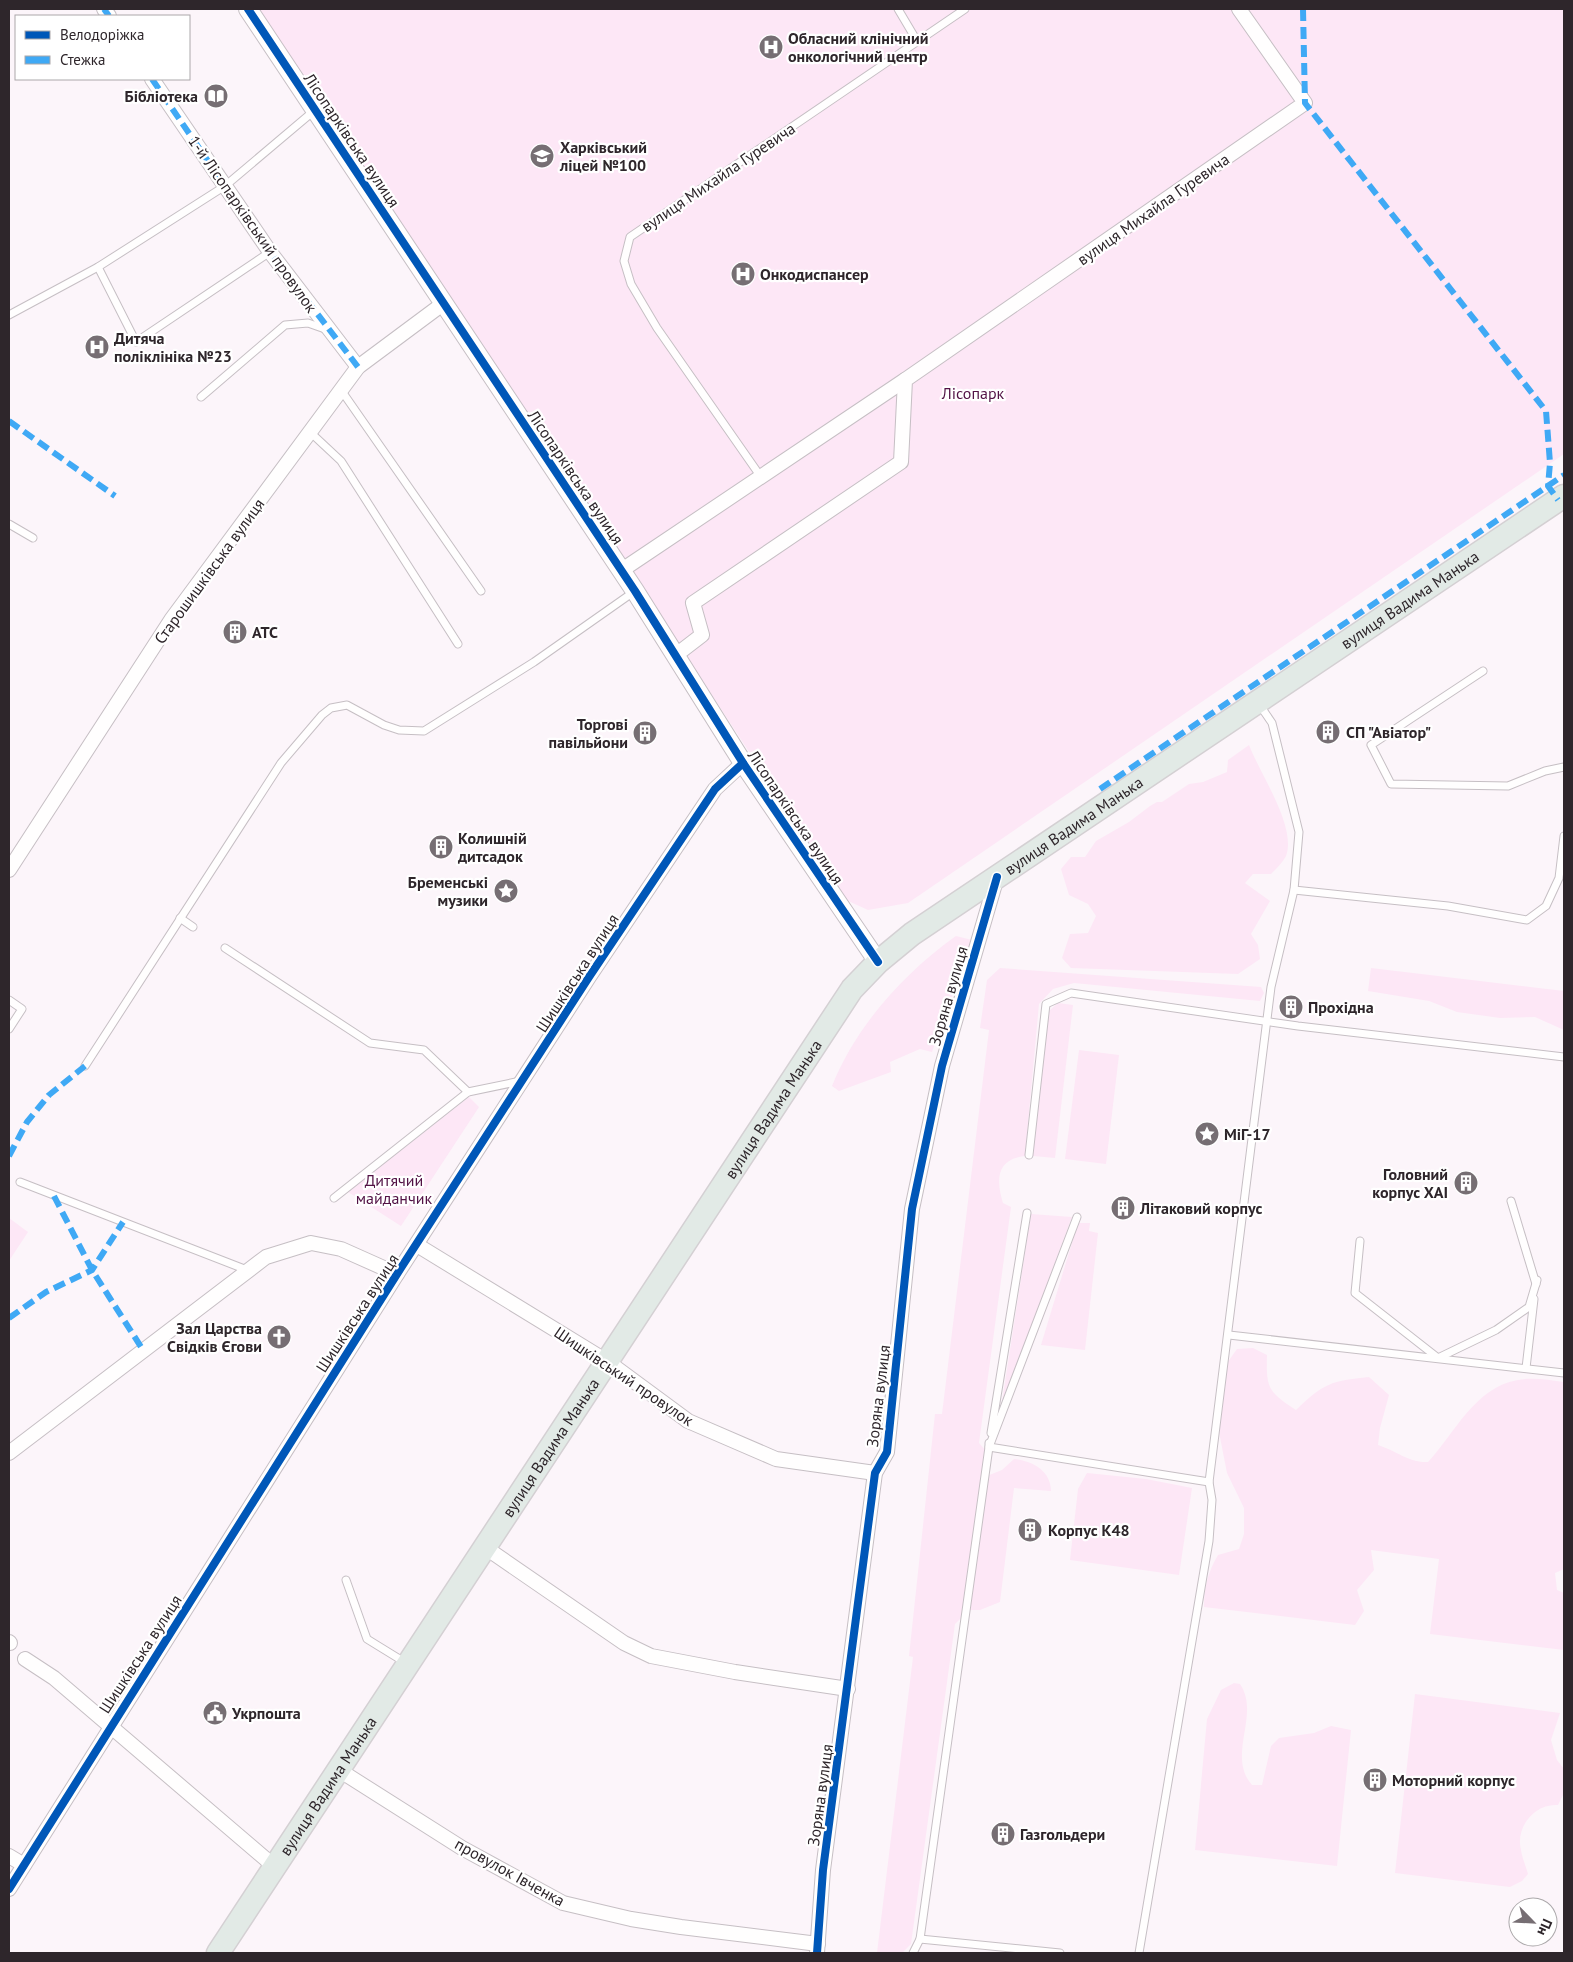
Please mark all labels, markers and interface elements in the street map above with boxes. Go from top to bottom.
legend [15,15,190,80]
text: Велодоріжка [60,25,144,44]
place label: Обласний клінічний онкологічний центр [788,28,928,66]
hospital icon: Обласний клінічний онкологічний центр [758,34,784,60]
text: Стежка [60,50,105,69]
street label: Лісопарківська вулиця [299,68,404,211]
library icon: Бібліотека [203,83,229,109]
place label: Бібліотека [125,86,198,106]
street label: вулиця Михайла Гуревича [637,118,799,236]
street label: 1-й Лісопарківський провулок [184,132,322,317]
place label: Харківський ліцей №100 [559,137,647,175]
school or university icon: Харківський ліцей №100 [529,143,555,169]
street label: вулиця Михайла Гуревича [1073,149,1233,269]
hospital icon: Онкодиспансер [730,261,756,287]
place label: Онкодиспансер [760,264,869,284]
place label: Дитяча поліклініка №23 [114,328,232,366]
hospital icon: Дитяча поліклініка №23 [84,334,110,360]
park label: Лісопарк [941,383,1005,403]
street label: Лісопарківська вулиця [523,405,628,548]
street label: Старошишківська вулиця [150,494,268,648]
street label: вулиця Вадима Манька [1337,546,1483,653]
building icon: АТС [222,619,248,645]
place label: АТС [252,622,278,642]
place label: Торгові павільйони [548,714,628,752]
building icon: СП "Авіатор" [1315,719,1341,745]
building icon: Торгові павільйони [632,720,658,746]
place label: СП "Авіатор" [1346,722,1431,742]
street label: Лісопарківська вулиця [743,745,848,888]
street label: вулиця Вадима Манька [1001,772,1146,879]
place label: Колишній дитсадок [457,828,527,866]
building icon: Колишній дитсадок [428,834,454,860]
place label: Бременські музики [408,872,488,910]
place icon: Бременські музики [493,878,519,904]
street label: Шишківська вулиця [531,910,623,1036]
street label: Зоряна вулиця [924,944,972,1048]
building icon: Прохідна [1278,994,1304,1020]
place label: Прохідна [1308,997,1374,1017]
street label: вулиця Вадима Манька [720,1036,826,1182]
place icon: МіГ-17 [1194,1121,1220,1147]
place label: МіГ-17 [1224,1124,1271,1144]
place label: Головний корпус ХАІ [1372,1164,1448,1202]
park label: Дитячий майданчик [356,1170,433,1208]
building icon: Головний корпус ХАІ [1453,1170,1479,1196]
building icon: Літаковий корпус [1110,1195,1136,1221]
place label: Літаковий корпус [1139,1198,1263,1218]
street label: Шишківська вулиця [311,1250,403,1376]
place label: Зал Царства Свідків Єгови [167,1318,262,1356]
street label: Шишківський провулок [551,1322,698,1430]
church icon: Зал Царства Свідків Єгови [266,1324,292,1350]
street label: Зоряна вулиця [862,1344,894,1448]
street label: вулиця Вадима Манька [498,1374,603,1521]
building icon: Корпус К48 [1017,1517,1043,1543]
place label: Корпус К48 [1048,1520,1130,1540]
street label: Шишківська вулиця [94,1591,186,1717]
public building icon: Укрпошта [202,1700,228,1726]
place label: Укрпошта [231,1703,301,1723]
street label: вулиця Вадима Манька [275,1713,381,1859]
street label: Зоряна вулиця [803,1743,837,1847]
building icon: Моторний корпус [1362,1767,1388,1793]
place label: Моторний корпус [1392,1770,1515,1790]
building icon: Газгольдери [990,1821,1016,1847]
place label: Газгольдери [1020,1824,1105,1844]
street label: провулок Івченка [452,1834,568,1910]
north arrow [1508,1897,1558,1947]
text: Пн [1533,1916,1556,1938]

